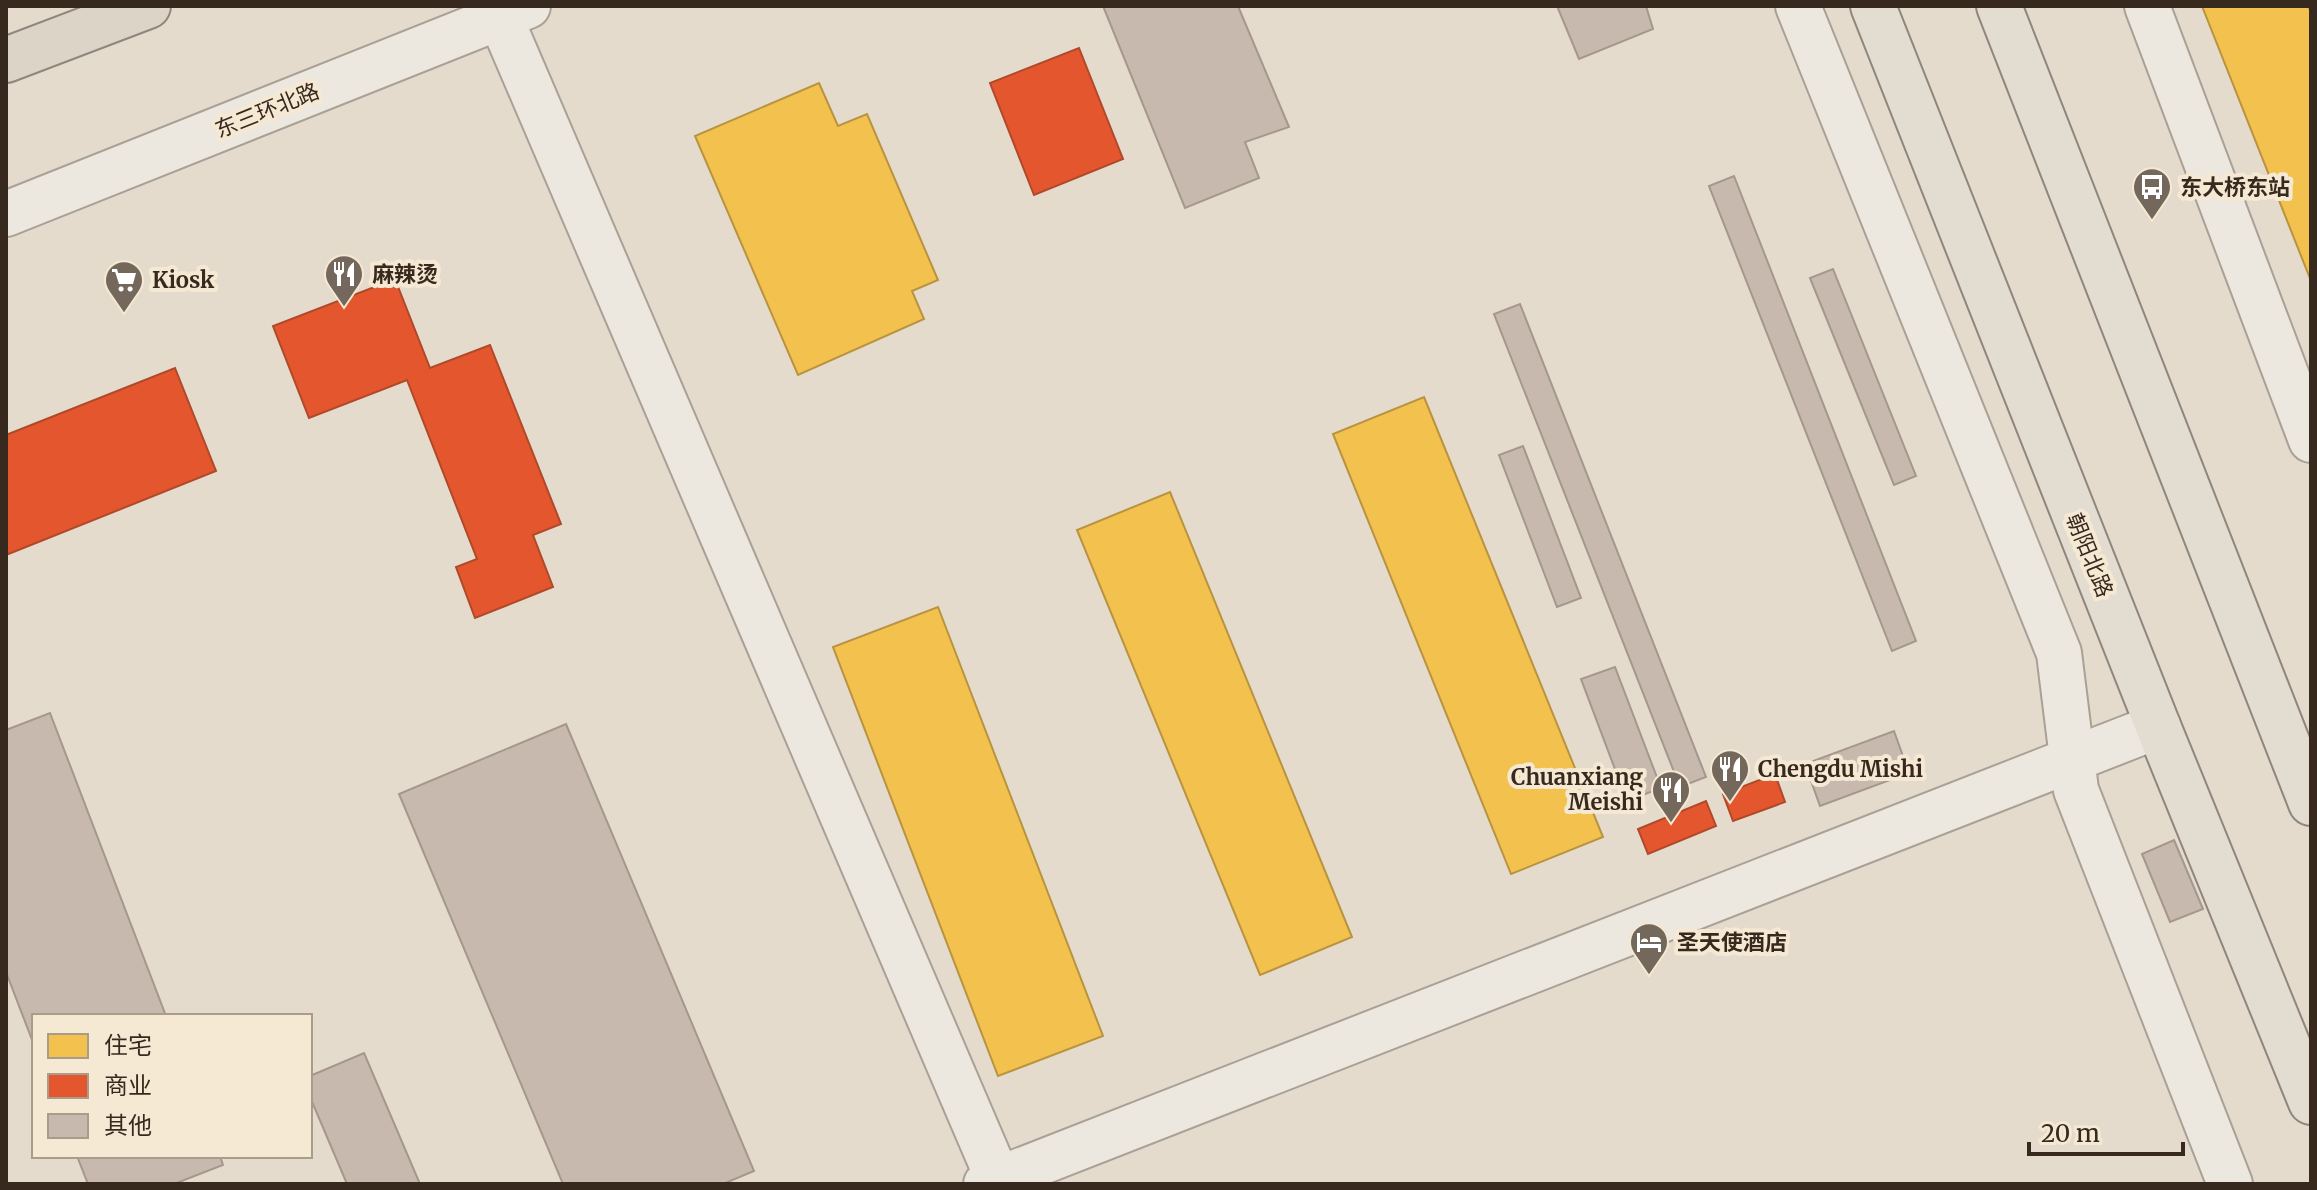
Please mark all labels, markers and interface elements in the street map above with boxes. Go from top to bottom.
street label: 东三环北路 [211,76,323,144]
bus stop icon: 东大桥东站 [2131,166,2173,221]
place label: 东大桥东站 [2180,173,2290,201]
restaurant icon: 麻辣烫 [323,253,365,308]
supermarket icon: Kiosk [103,259,145,314]
place label: 麻辣烫 [372,260,438,288]
place label: Kiosk [152,266,215,294]
street label: 朝阳北路 [2061,509,2119,601]
restaurant icon: Chengdu Mishi [1709,748,1751,803]
place label: Chengdu Mishi [1758,755,1923,783]
place label: Chuanxiang Meishi [1511,763,1643,816]
restaurant icon: Chuanxiang Meishi [1650,769,1692,824]
hotel icon: 圣天使酒店 [1628,921,1670,976]
place label: 圣天使酒店 [1677,928,1787,956]
legend [32,1014,312,1158]
text: 住宅 [104,1030,152,1061]
text: 商业 [104,1070,152,1101]
scale bar [2029,1106,2183,1156]
text: 其他 [104,1110,152,1141]
text: 20 m [2041,1118,2100,1149]

